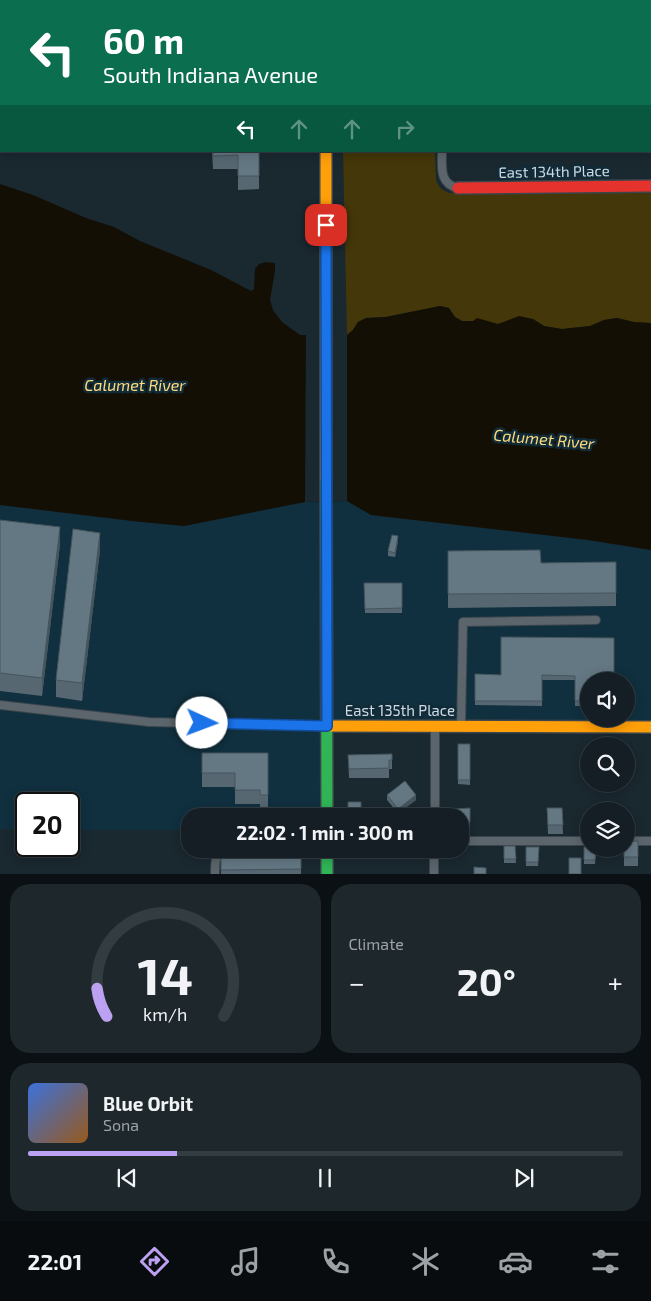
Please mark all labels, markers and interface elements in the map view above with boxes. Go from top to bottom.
text: 60 m [103,19,184,61]
icon: left [20,20,85,85]
text: South Indiana Avenue [103,61,318,87]
icon: left [232,115,260,143]
icon: ahead [285,115,313,143]
icon: ahead [338,115,366,143]
icon: right [391,115,419,143]
street label: East 134th Place [498,161,610,181]
pin [305,204,347,246]
icon: arrive [312,211,340,239]
water label: Calumet River [84,375,186,394]
water label: Calumet River [493,425,596,452]
map controls [580,672,635,857]
button: sound [580,672,635,727]
position arrow [175,696,227,748]
street label: East 135th Place [345,701,455,719]
button: search [580,737,635,792]
speed limit sign: 20 [15,792,80,857]
button: layers [580,802,635,857]
text: 22:02 · 1 min · 300 m [236,821,414,844]
text: Climate [349,934,404,953]
text: 14 [137,943,193,1005]
text: 20° [457,958,516,1004]
text: − [349,965,365,999]
text: + [608,965,623,999]
text: km/h [143,1003,187,1025]
text: Blue Orbit [103,1092,193,1115]
text: Sona [103,1115,139,1134]
icon: previous [113,1164,141,1192]
icon: pause [311,1164,339,1192]
icon: next [510,1164,538,1192]
icon: directions [137,1244,172,1279]
icon: music [228,1244,263,1279]
icon: phone [318,1244,353,1279]
icon: climate [408,1244,443,1279]
icon: car [498,1244,533,1279]
icon: filters [588,1244,623,1279]
text: 22:01 [28,1248,82,1274]

